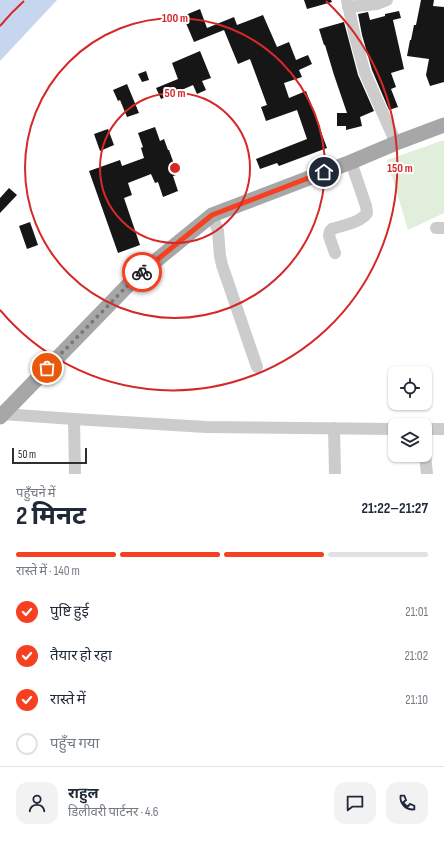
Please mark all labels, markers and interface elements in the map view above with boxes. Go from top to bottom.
text: 100 m [162,11,188,26]
text: 50 m [165,86,185,101]
pin [307,155,341,189]
centre of rings [168,161,182,175]
icon: home [313,161,335,183]
text: 150 m [387,161,413,176]
courier [122,252,162,292]
icon: bike [131,261,153,283]
pin [30,351,64,385]
icon: bag [36,357,58,379]
map controls [388,366,432,462]
button: locate [388,366,432,410]
button: layers [388,418,432,462]
scale bar [12,446,87,465]
text: 50 m [18,448,36,461]
text: पहुँचने में [16,485,56,501]
text: 21:22–21:27 [361,499,428,518]
text: 2 मिनट [16,501,86,532]
text: रास्ते में · 140 m [16,563,80,579]
icon: check [16,601,38,623]
text: पुष्टि हुई [50,602,89,621]
text: 21:01 [405,604,428,620]
icon: check [16,645,38,667]
text: तैयार हो रहा [50,646,112,665]
text: 21:02 [404,648,428,664]
icon: check [16,689,38,711]
text: रास्ते में [50,690,86,709]
text: 21:10 [405,692,428,708]
text: पहुँच गया [50,734,99,753]
button: person [16,782,58,824]
button: chat [334,782,376,824]
button: phone [386,782,428,824]
text: राहुल [68,784,99,803]
text: डिलीवरी पार्टनर · 4.6 [68,804,158,820]

